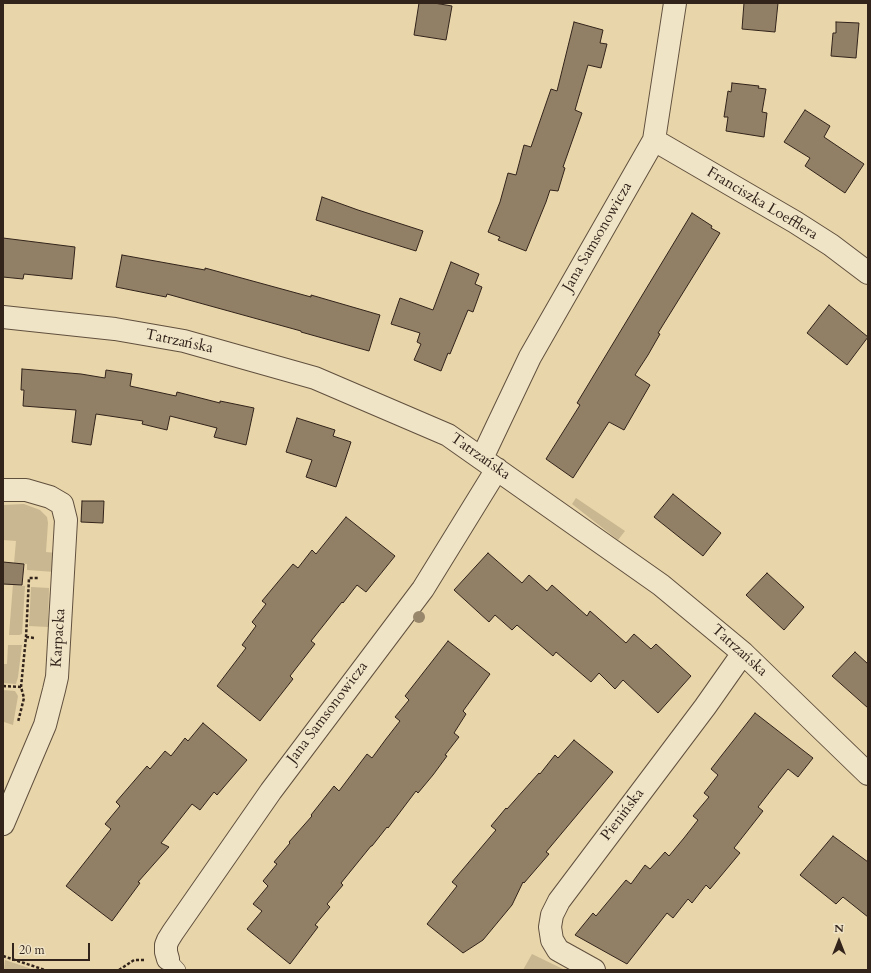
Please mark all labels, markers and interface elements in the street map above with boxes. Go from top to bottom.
street label: Franciszka Loefflera [703,164,821,244]
street label: Jana Samsonowicza [559,179,637,295]
street label: Tatrzańska [143,326,215,358]
street label: Tatrzańska [447,430,513,484]
street label: Karpacka [48,608,70,668]
street label: Tatrzańska [707,621,771,681]
street label: Jana Samsonowicza [284,658,372,768]
street label: Pienińska [598,785,648,845]
north arrow [819,921,859,961]
text: N [834,921,844,936]
scale bar [14,935,92,961]
text: 20 m [19,942,45,958]

